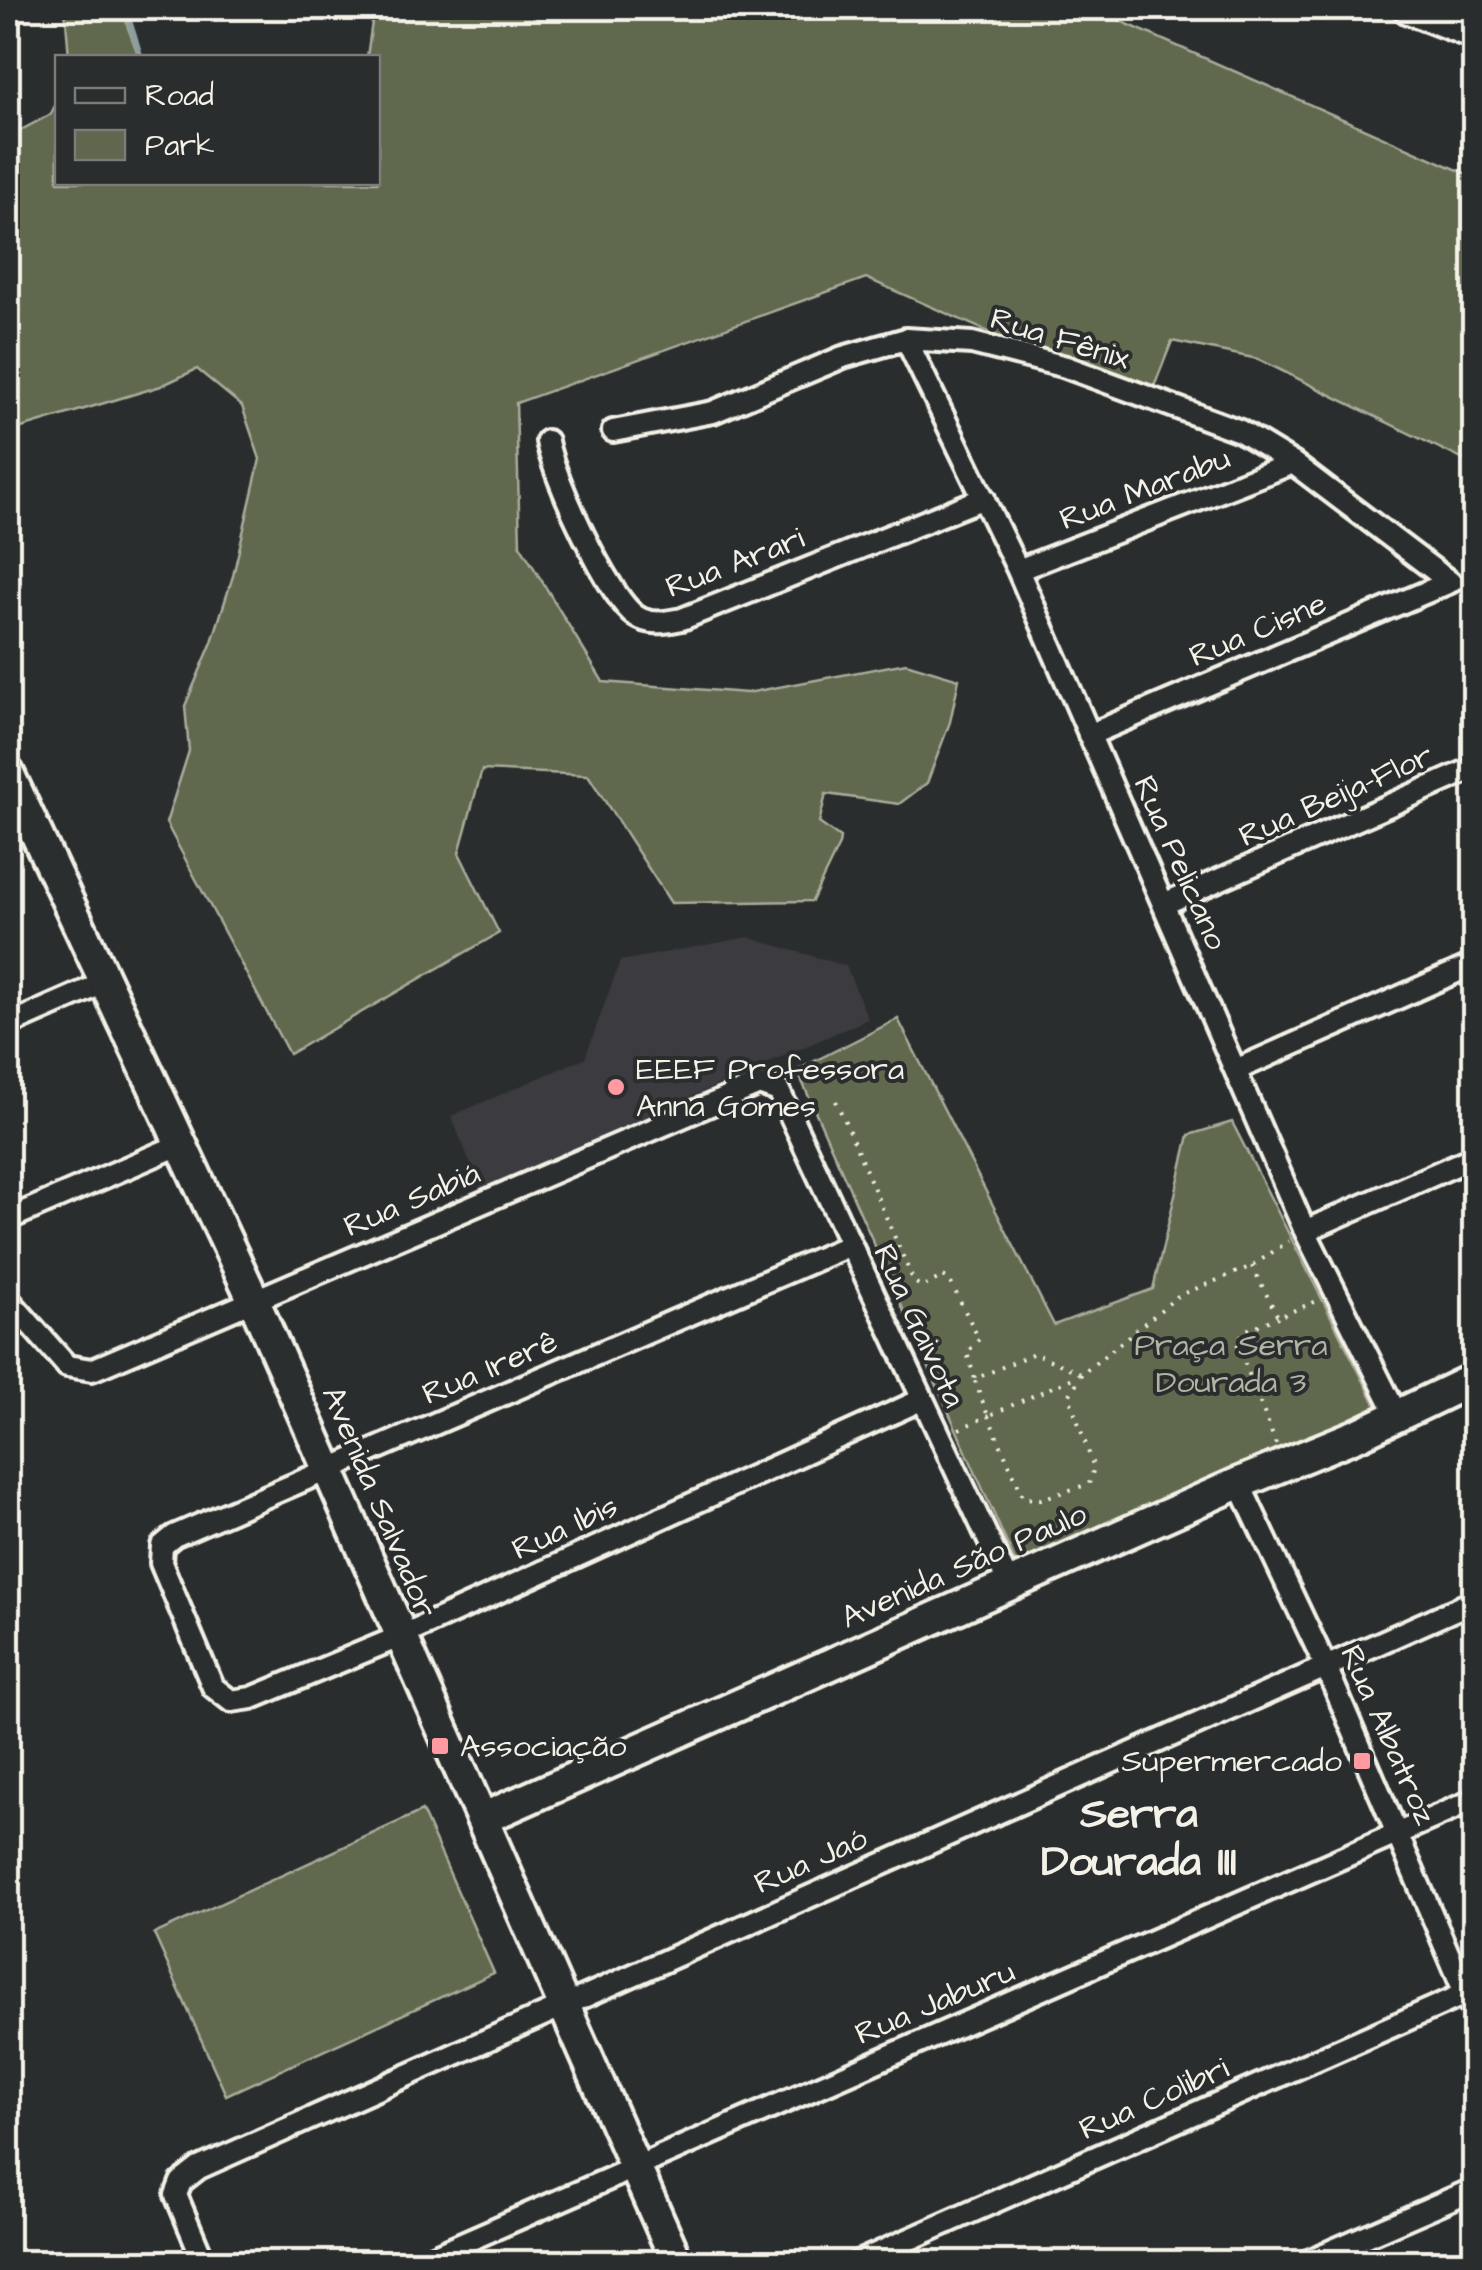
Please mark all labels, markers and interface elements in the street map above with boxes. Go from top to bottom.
legend [55,55,380,185]
text: Road [145,75,214,117]
text: Park [145,125,214,167]
street label: Rua Fênix [985,297,1135,381]
street label: Rua Marabu [1053,436,1237,542]
street label: Rua Arari [659,516,811,610]
street label: Rua Cisne [1182,581,1334,679]
street label: Rua Beija-Flor [1232,733,1440,859]
street label: Rua Pelicano [1122,769,1238,957]
place label: EEEF Professora Anna Gomes [636,1047,904,1129]
marker: EEEF Professora Anna Gomes [605,1076,627,1098]
street label: Rua Sabiá [337,1151,487,1249]
street label: Rua Gaivota [862,1237,976,1415]
street label: Rua Irerê [415,1319,565,1417]
park label: Praça Serra Dourada 3 [1134,1323,1328,1405]
street label: Avenida Salvador [310,1379,448,1625]
street label: Rua Ibis [505,1484,625,1572]
street label: Avenida São Paulo [834,1492,1094,1640]
street label: Rua Albatroz [1328,1638,1448,1832]
place label: Associação [460,1724,627,1769]
marker: Associação [429,1735,451,1757]
place label: Supermercado [1122,1739,1342,1784]
marker: Supermercado [1351,1750,1373,1772]
district label: Serra Dourada III [1041,1786,1237,1892]
street label: Rua Jaó [747,1816,875,1906]
street label: Rua Jaburu [848,1949,1022,2057]
street label: Rua Colibri [1072,2046,1236,2152]

